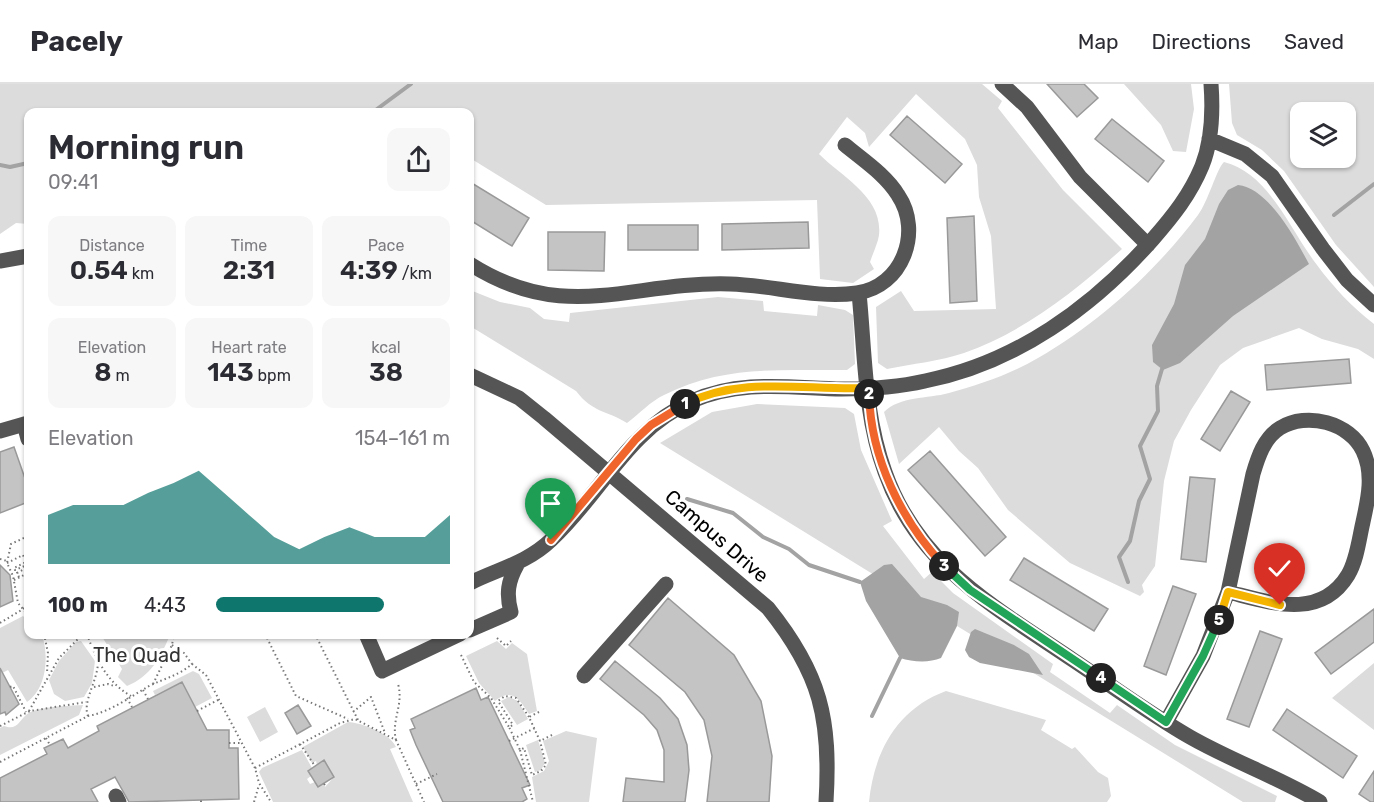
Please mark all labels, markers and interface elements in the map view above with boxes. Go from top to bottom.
text: Pacely [30,25,123,58]
text: Map [1078,29,1119,54]
text: Directions [1152,29,1251,54]
text: Saved [1284,29,1344,54]
map controls [1290,102,1356,168]
button: layers [1290,102,1356,168]
text: Morning run [48,128,244,167]
button: share [387,128,450,191]
text: 09:41 [48,170,98,194]
text: Distance [79,236,145,255]
text: Time [231,236,267,255]
text: Pace [368,236,404,255]
text: 0.54 [70,255,128,286]
text: 2:31 [223,255,275,286]
text: 4:39 [340,255,398,286]
text: km [128,264,154,283]
text: /km [398,264,432,283]
text: Elevation [78,338,146,357]
text: Heart rate [211,338,287,357]
text: kcal [371,338,401,357]
text: 8 [94,357,112,388]
text: 143 [207,357,254,388]
text: 38 [369,357,403,388]
text: m [112,366,130,385]
text: bpm [254,366,291,385]
pin: 2 [854,379,884,409]
text: 2 [864,384,874,403]
pin: 1 [670,389,700,419]
text: 1 [681,394,689,413]
text: Elevation [48,426,134,450]
text: 154–161 m [355,426,450,450]
pin [525,478,576,540]
street label: Campus Drive [660,485,774,587]
icon: arrive [534,487,567,520]
pin [1254,543,1305,605]
pin: 3 [929,551,959,581]
icon: check [1263,552,1296,585]
text: 3 [939,556,949,575]
text: 100 m [48,593,108,617]
text: 4:43 [144,593,186,617]
pin: 5 [1204,605,1234,635]
text: 5 [1214,610,1224,629]
park label: The Quad [93,643,181,667]
pin: 4 [1086,663,1116,693]
text: 4 [1096,668,1106,687]

